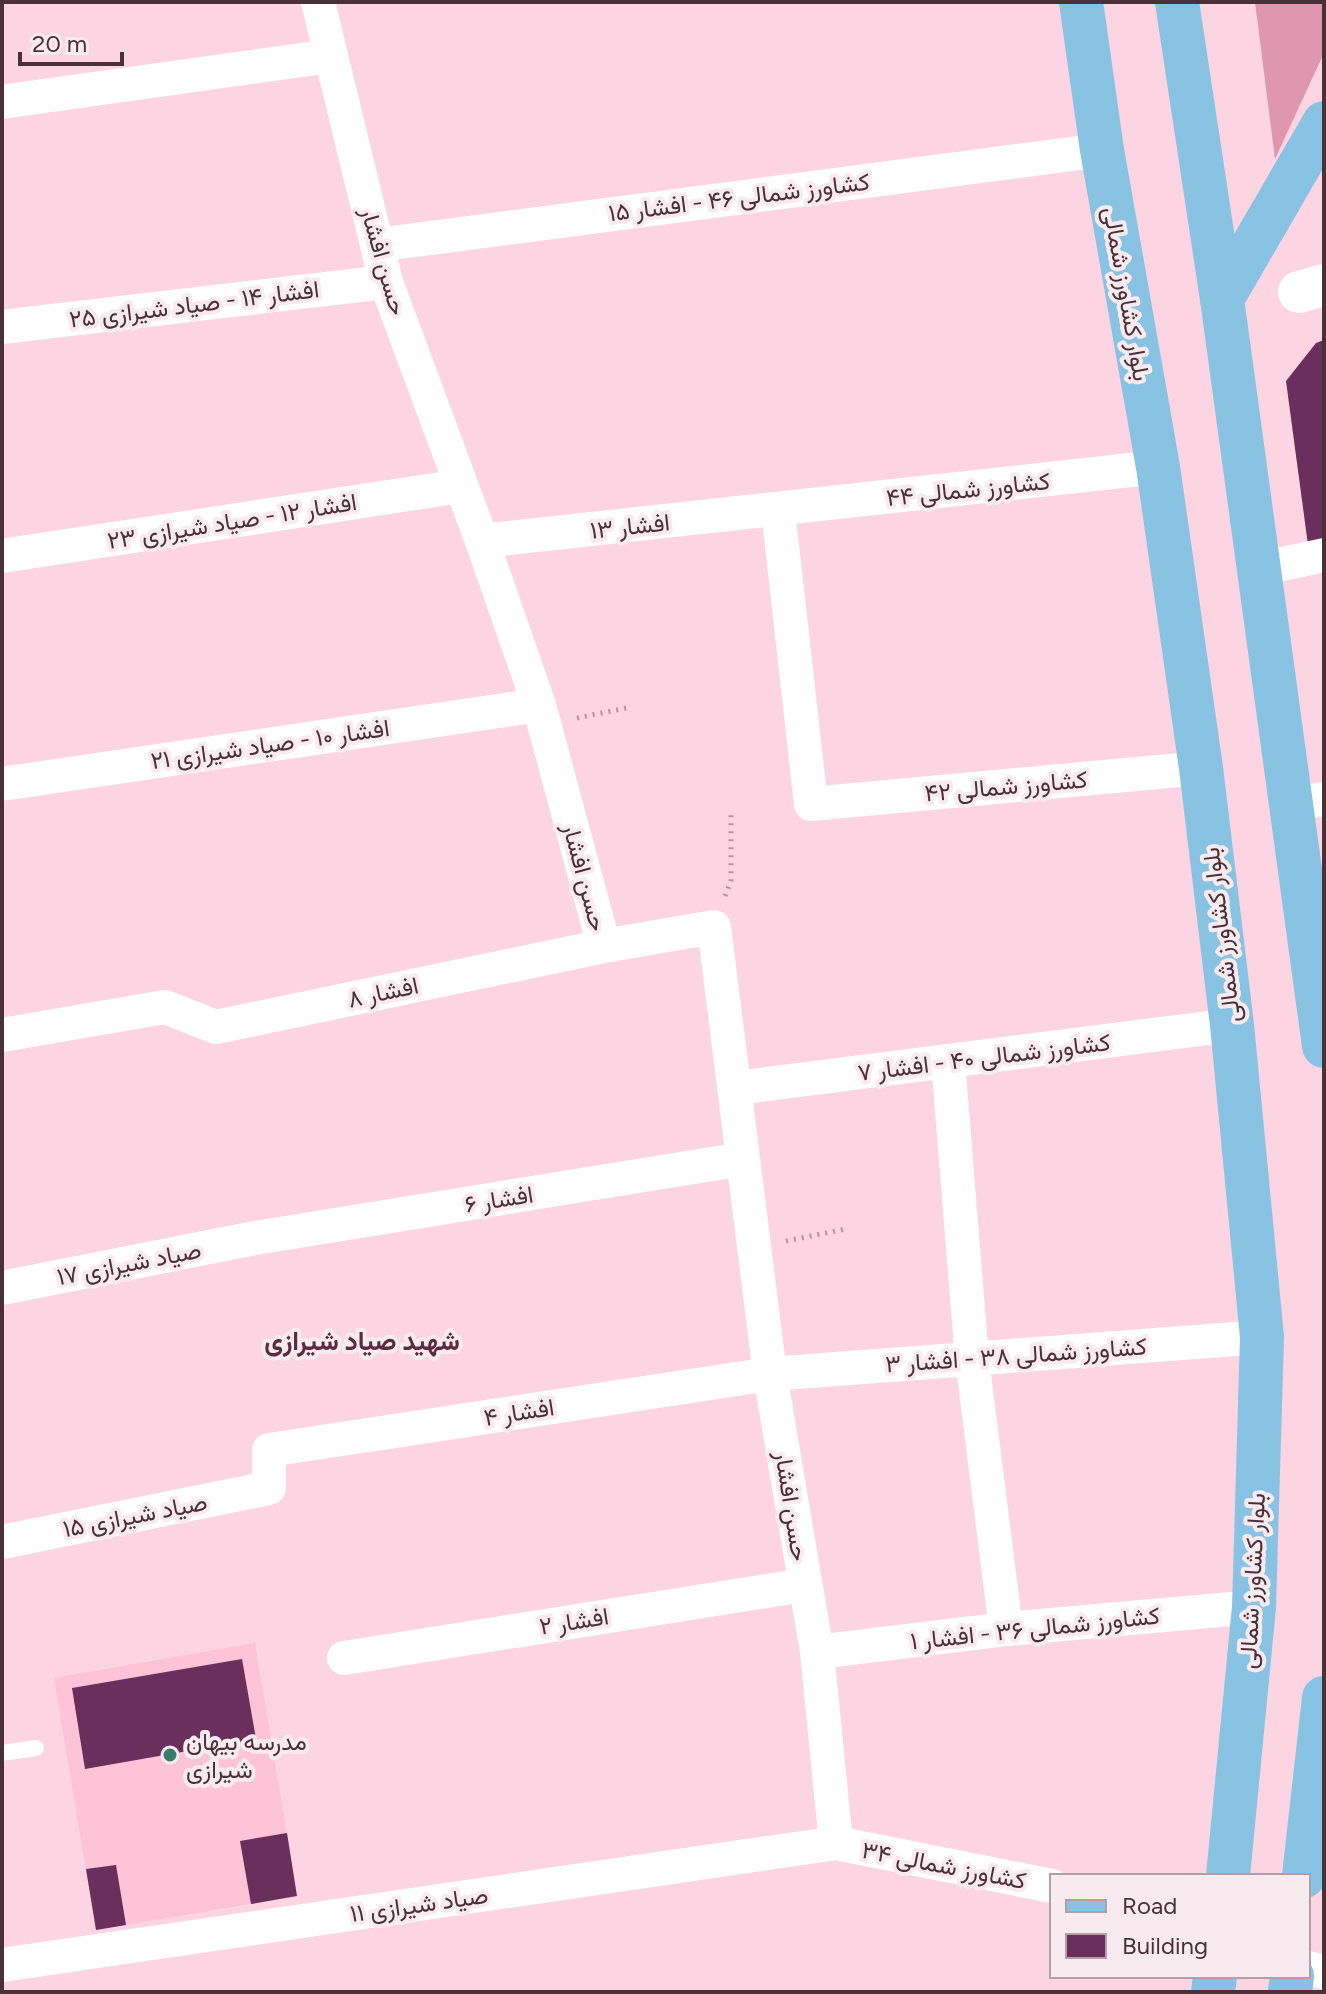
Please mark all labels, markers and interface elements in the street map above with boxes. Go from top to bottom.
scale bar [20,16,122,66]
text: 20 m [32,29,87,58]
street label: کشاورز شمالی ۴۶ - افشار ۱۵ [607,167,871,228]
street label: حسن افشار [354,203,413,319]
street label: بلوار کشاورز شمالی [1096,205,1157,384]
street label: افشار ۱۴ - صیاد شیرازی ۲۵ [67,274,321,335]
street label: کشاورز شمالی ۴۴ [885,466,1052,513]
street label: افشار ۱۲ - صیاد شیرازی ۲۳ [105,487,359,556]
street label: افشار ۱۳ [589,507,671,546]
street label: افشار ۱۰ - صیاد شیرازی ۲۱ [149,713,391,776]
street label: کشاورز شمالی ۴۲ [923,764,1089,809]
street label: حسن افشار [555,819,613,935]
street label: بلوار کشاورز شمالی [1196,846,1247,1024]
street label: افشار ۸ [345,970,421,1015]
street label: کشاورز شمالی ۴۰ - افشار ۷ [856,1027,1112,1088]
street label: افشار ۶ [463,1179,535,1220]
street label: صیاد شیرازی ۱۷ [54,1235,204,1292]
district label: شهید صیاد شیرازی [264,1325,460,1357]
street label: کشاورز شمالی ۳۸ - افشار ۳ [884,1331,1148,1380]
street label: افشار ۴ [482,1392,556,1433]
street label: حسن افشار [768,1448,815,1563]
street label: صیاد شیرازی ۱۵ [60,1487,210,1544]
street label: بلوار کشاورز شمالی [1233,1492,1272,1670]
street label: کشاورز شمالی ۳۶ - افشار ۱ [909,1600,1161,1657]
street label: افشار ۲ [537,1601,611,1642]
place label: مدرسه بیهان شیرازی [186,1727,307,1785]
marker: مدرسه بیهان شیرازی [161,1746,179,1764]
street label: کشاورز شمالی ۳۴ [859,1835,1029,1896]
legend [1050,1874,1310,1978]
street label: صیاد شیرازی ۱۱ [348,1880,490,1929]
text: Road [1122,1891,1177,1920]
text: Building [1122,1931,1208,1960]

